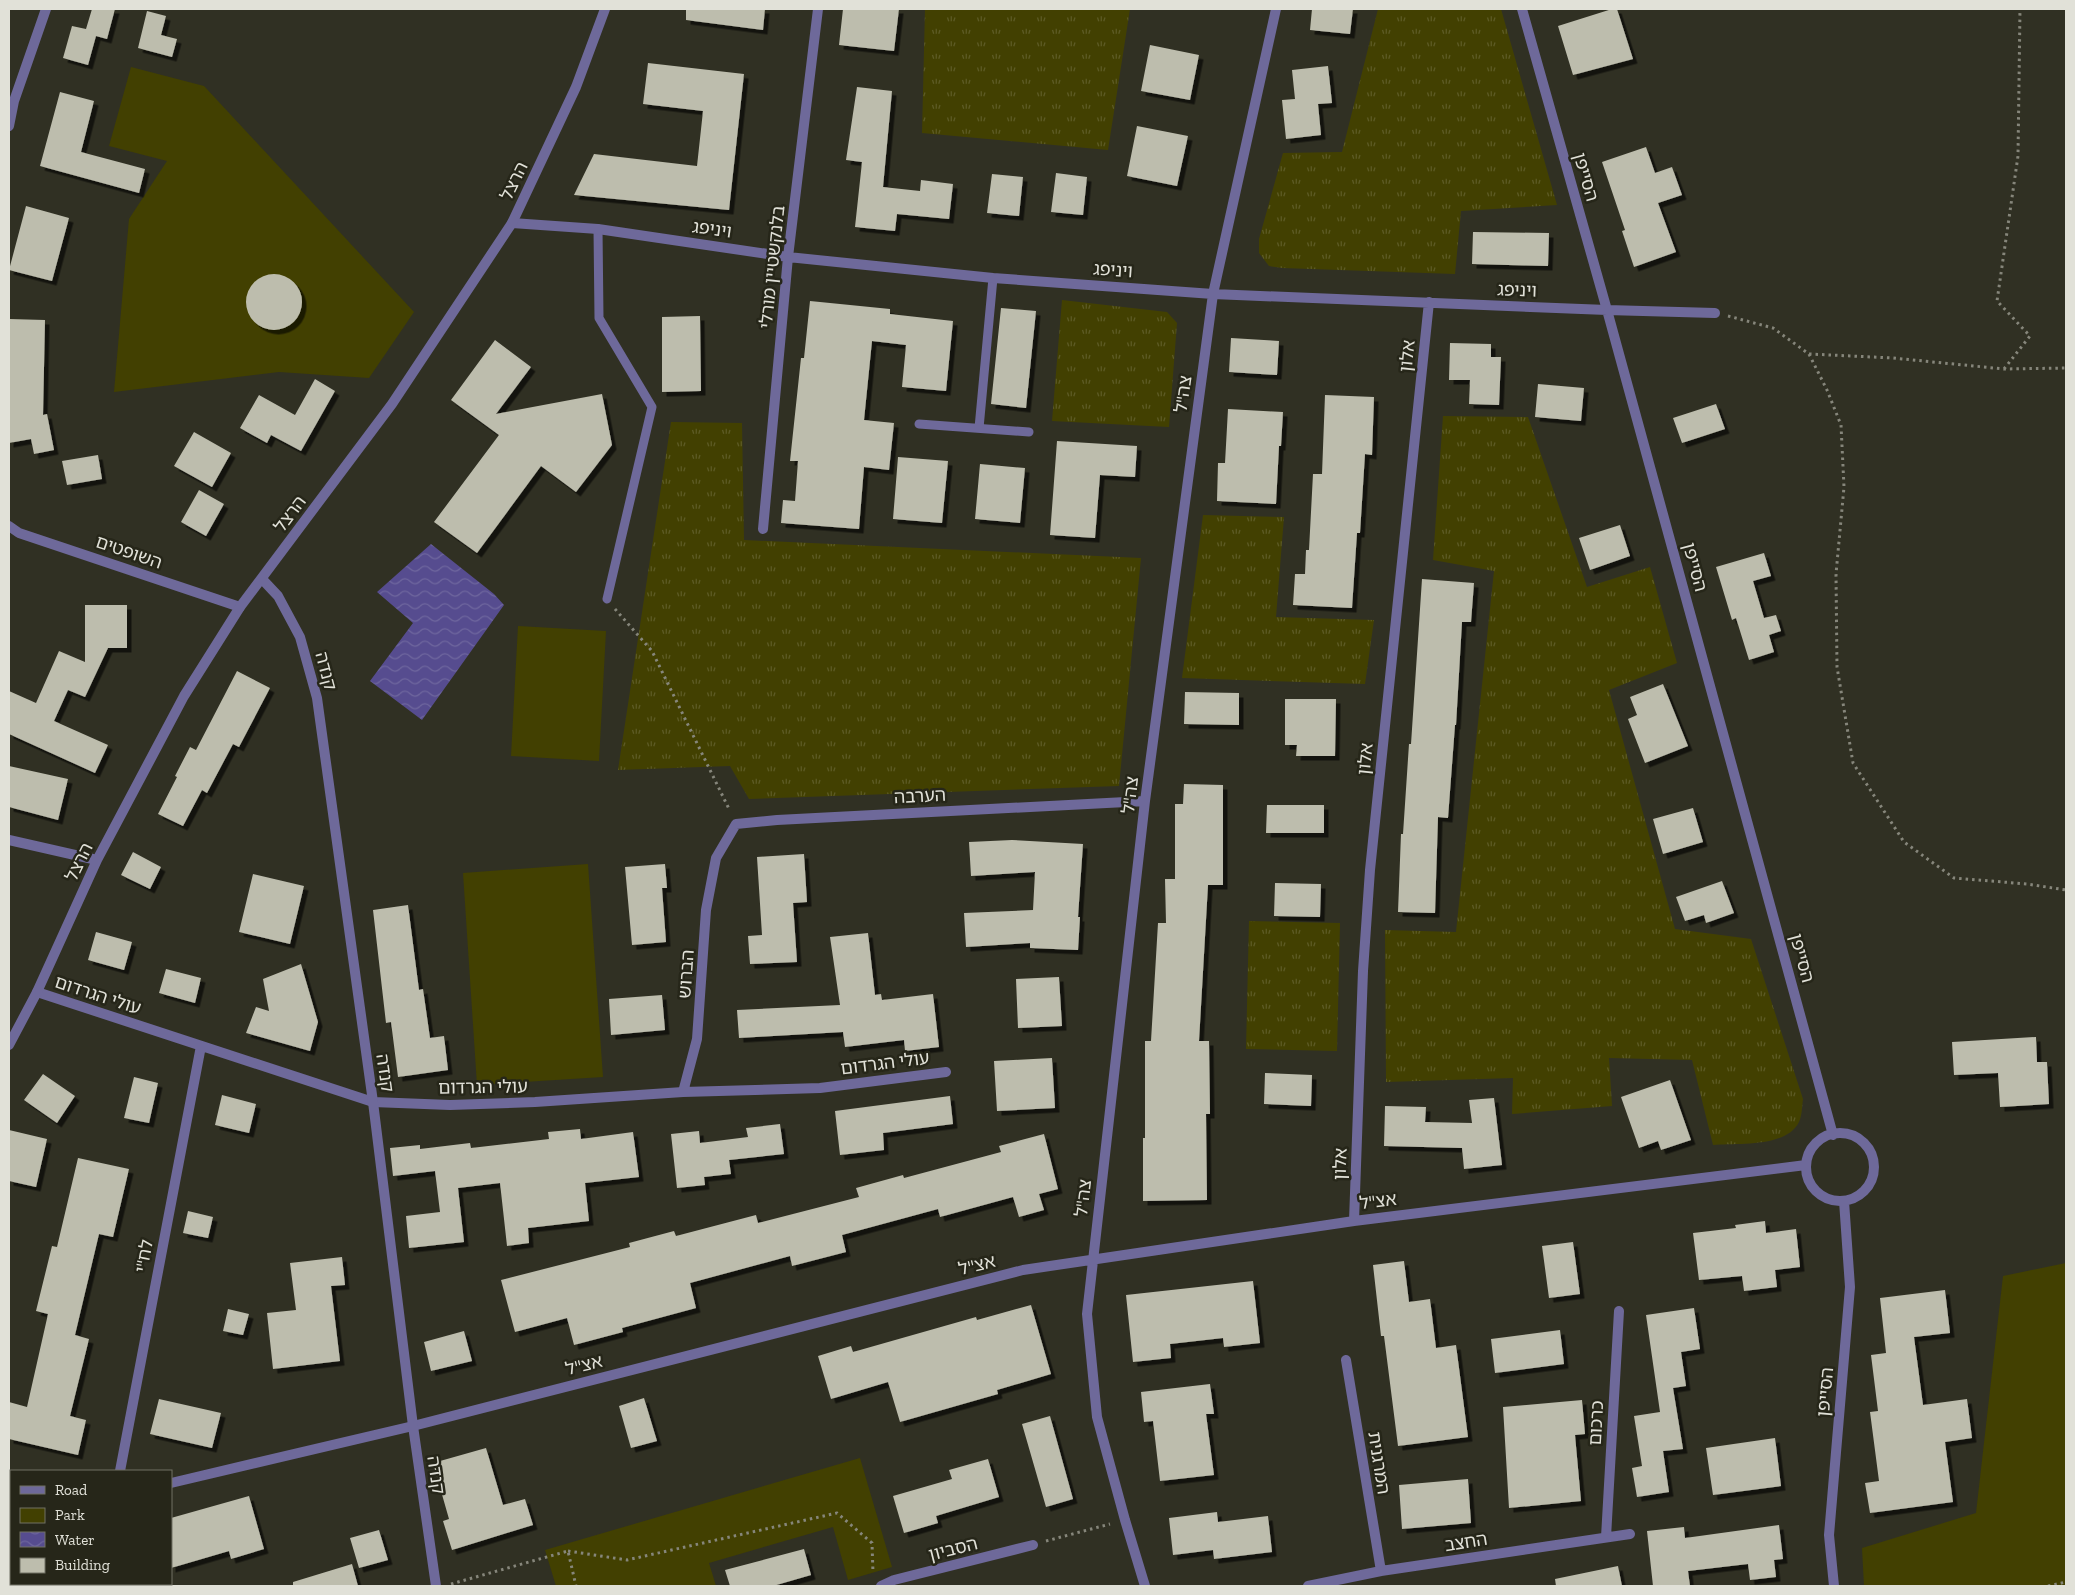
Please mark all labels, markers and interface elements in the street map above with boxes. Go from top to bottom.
street label: הסייפן [1569,150,1603,204]
street label: הרצל [495,158,533,204]
street label: בלנקשטיין מורלי [755,204,789,330]
street label: ויניפג [691,215,733,243]
street label: ויניפג [1092,258,1134,282]
street label: ויניפג [1497,278,1537,302]
street label: אלון [1394,339,1420,373]
street label: צה"ל [1170,374,1196,414]
street label: הרצל [269,491,311,537]
street label: השופטים [93,530,165,574]
street label: הסייפן [1678,540,1712,594]
street label: קנדה [310,649,342,693]
street label: אלון [1352,742,1378,776]
street label: צה"ל [1117,775,1143,815]
street label: הערבה [893,784,947,808]
street label: הרצל [60,839,98,885]
street label: הסייפן [1785,931,1819,985]
street label: הברוש [673,949,699,999]
street label: עולי הגרדום [52,971,144,1019]
street label: עולי הגרדום [839,1047,931,1079]
street label: קנדה [371,1052,399,1094]
street label: עולי הגרדום [438,1075,528,1099]
street label: אלון [1328,1148,1352,1180]
street label: צה"ל [1070,1178,1096,1218]
street label: אצ"ל [1358,1188,1398,1214]
street label: לח"י [130,1238,158,1274]
street label: אצ"ל [956,1250,998,1280]
street label: אצ"ל [563,1350,605,1380]
street label: הסייפן [1812,1366,1838,1418]
street label: כרכום [1584,1400,1608,1446]
street label: המרגנית [1363,1430,1395,1496]
street label: קנדה [422,1454,450,1496]
legend [10,1470,172,1585]
text: Road [55,1481,88,1499]
text: Park [55,1506,85,1524]
street label: החצב [1443,1528,1489,1556]
text: Water [55,1531,95,1549]
street label: הסביון [926,1532,980,1566]
text: Building [55,1556,110,1574]

